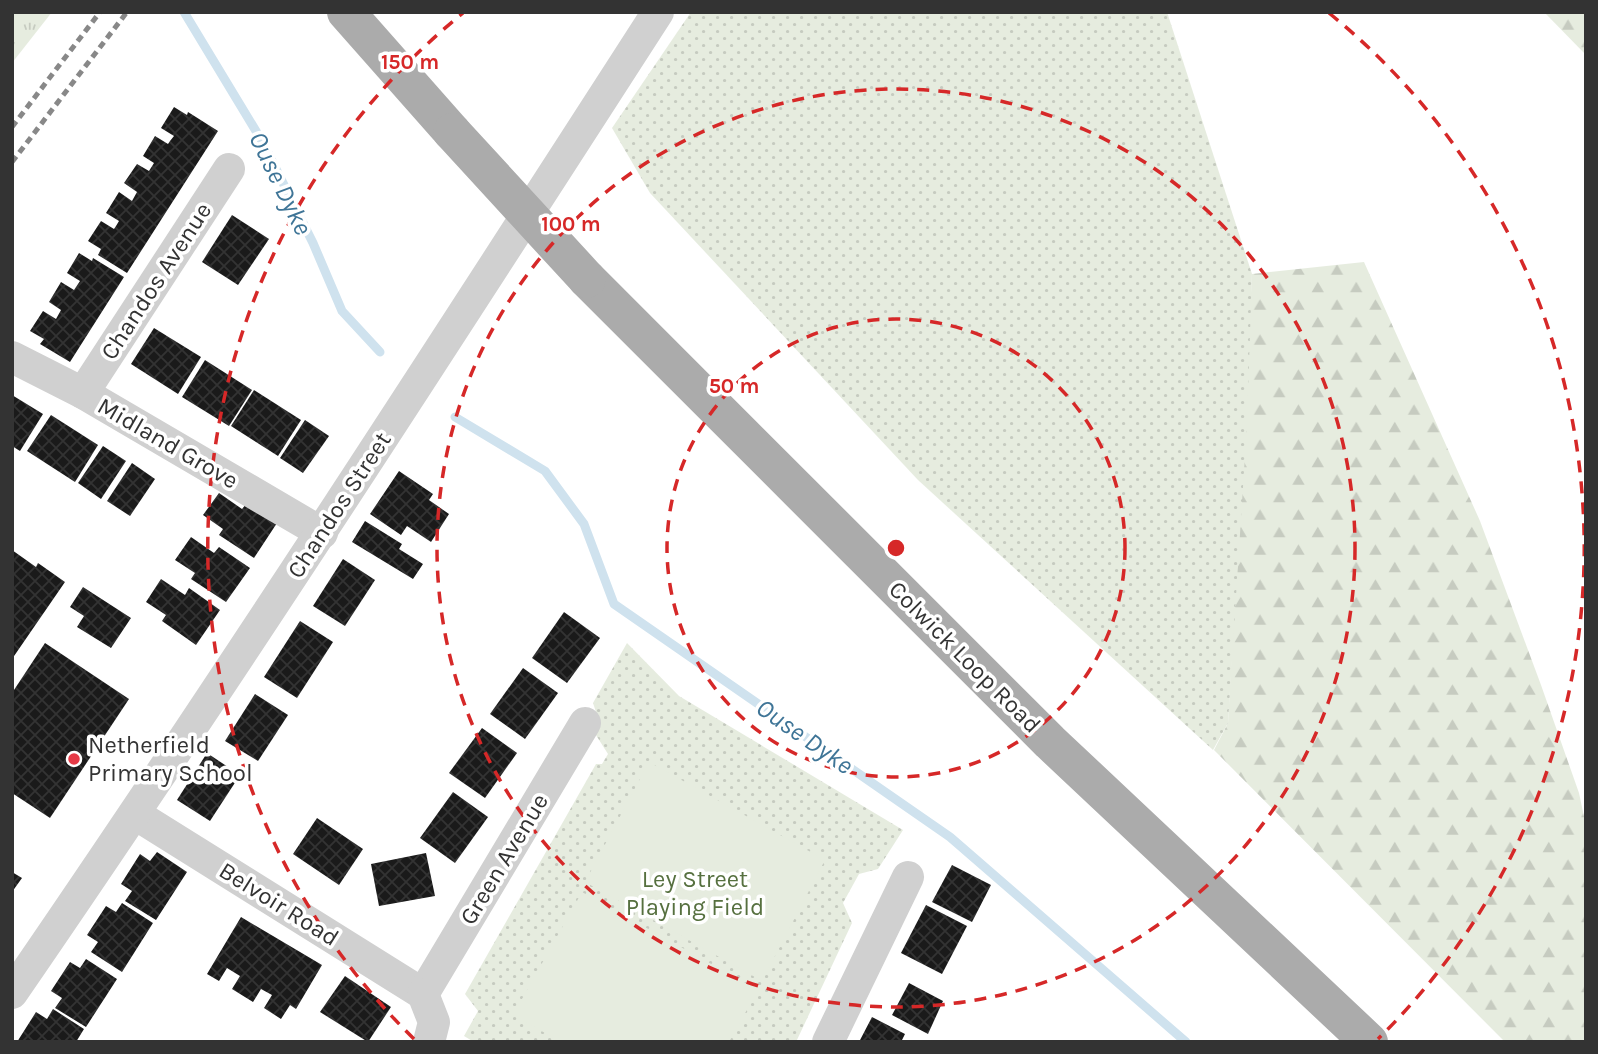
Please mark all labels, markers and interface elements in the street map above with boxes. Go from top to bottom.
text: 150 m [381,50,439,74]
water label: Ouse Dyke [242,126,319,240]
street label: Chandos Avenue [95,197,217,365]
text: 100 m [541,212,601,236]
text: 50 m [709,374,759,398]
street label: Midland Grove [93,391,243,495]
street label: Chandos Street [281,427,397,583]
centre of rings [884,536,908,560]
street label: Colwick Loop Road [883,575,1047,739]
water label: Ouse Dyke [750,692,859,781]
place label: Netherfield Primary School [88,731,253,787]
marker: Netherfield Primary School [66,751,82,767]
street label: Green Avenue [454,788,554,930]
street label: Belvoir Road [214,856,344,952]
park label: Ley Street Playing Field [626,865,764,921]

